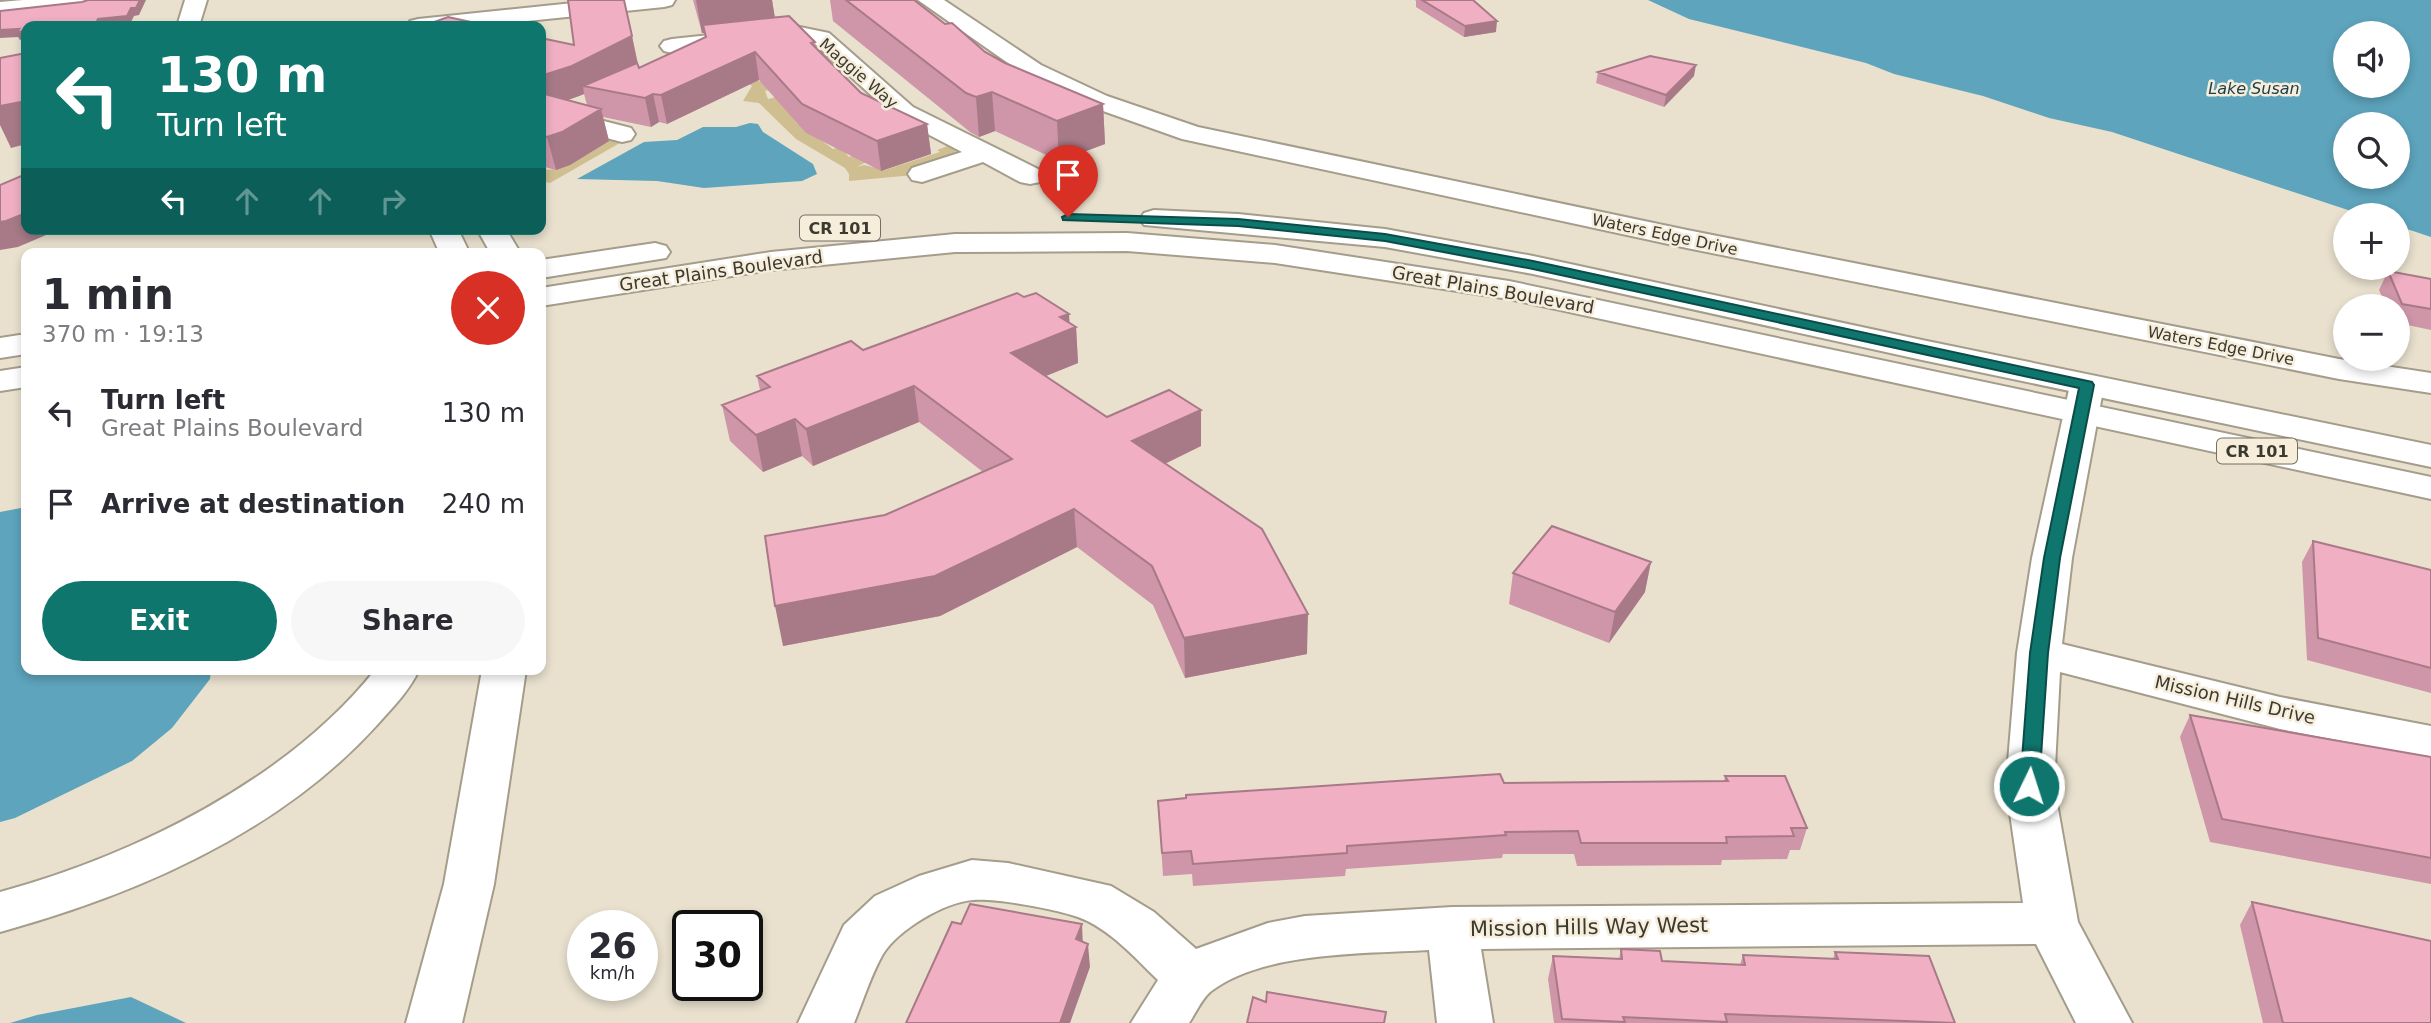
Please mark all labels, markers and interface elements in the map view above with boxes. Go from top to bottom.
map controls [2333,21,2410,371]
button: sound [2333,21,2410,98]
street label: Maggie Way [816,34,902,112]
text: 130 m [157,47,327,104]
icon: left [42,49,133,140]
water label: Lake Susan [2208,79,2300,98]
text: Turn left [157,106,287,144]
button: search [2333,112,2410,189]
pin [1038,145,1098,217]
icon: arrive [1049,156,1087,194]
icon: left [155,182,193,220]
icon: ahead [228,182,266,220]
icon: ahead [301,182,339,220]
icon: right [374,182,412,220]
button: + [2333,203,2410,280]
street label: Waters Edge Drive [1590,210,1740,259]
road number: CR 101 [800,216,880,240]
street label: Great Plains Boulevard [618,246,824,295]
street label: Great Plains Boulevard [1390,261,1596,318]
text: 1 min [42,270,174,319]
button: close [451,271,525,345]
button: − [2333,294,2410,371]
text: 370 m · 19:13 [42,321,204,347]
street label: Waters Edge Drive [2146,322,2296,369]
text: Turn left [101,385,225,415]
icon: left [42,394,80,432]
text: 130 m [442,398,525,428]
text: Great Plains Boulevard [101,415,363,441]
road number: CR 101 [2217,438,2297,464]
icon: arrive [42,485,80,523]
text: Arrive at destination [101,489,405,519]
text: 240 m [442,489,525,519]
button: Exit [42,581,277,661]
button: Share [291,581,525,661]
street label: Mission Hills Drive [2153,671,2317,728]
position arrow [1992,749,2066,823]
speed limit sign: 30 [672,910,763,1001]
street label: Mission Hills Way West [1470,913,1708,941]
text: 26 [588,926,637,966]
text: km/h [590,962,635,983]

